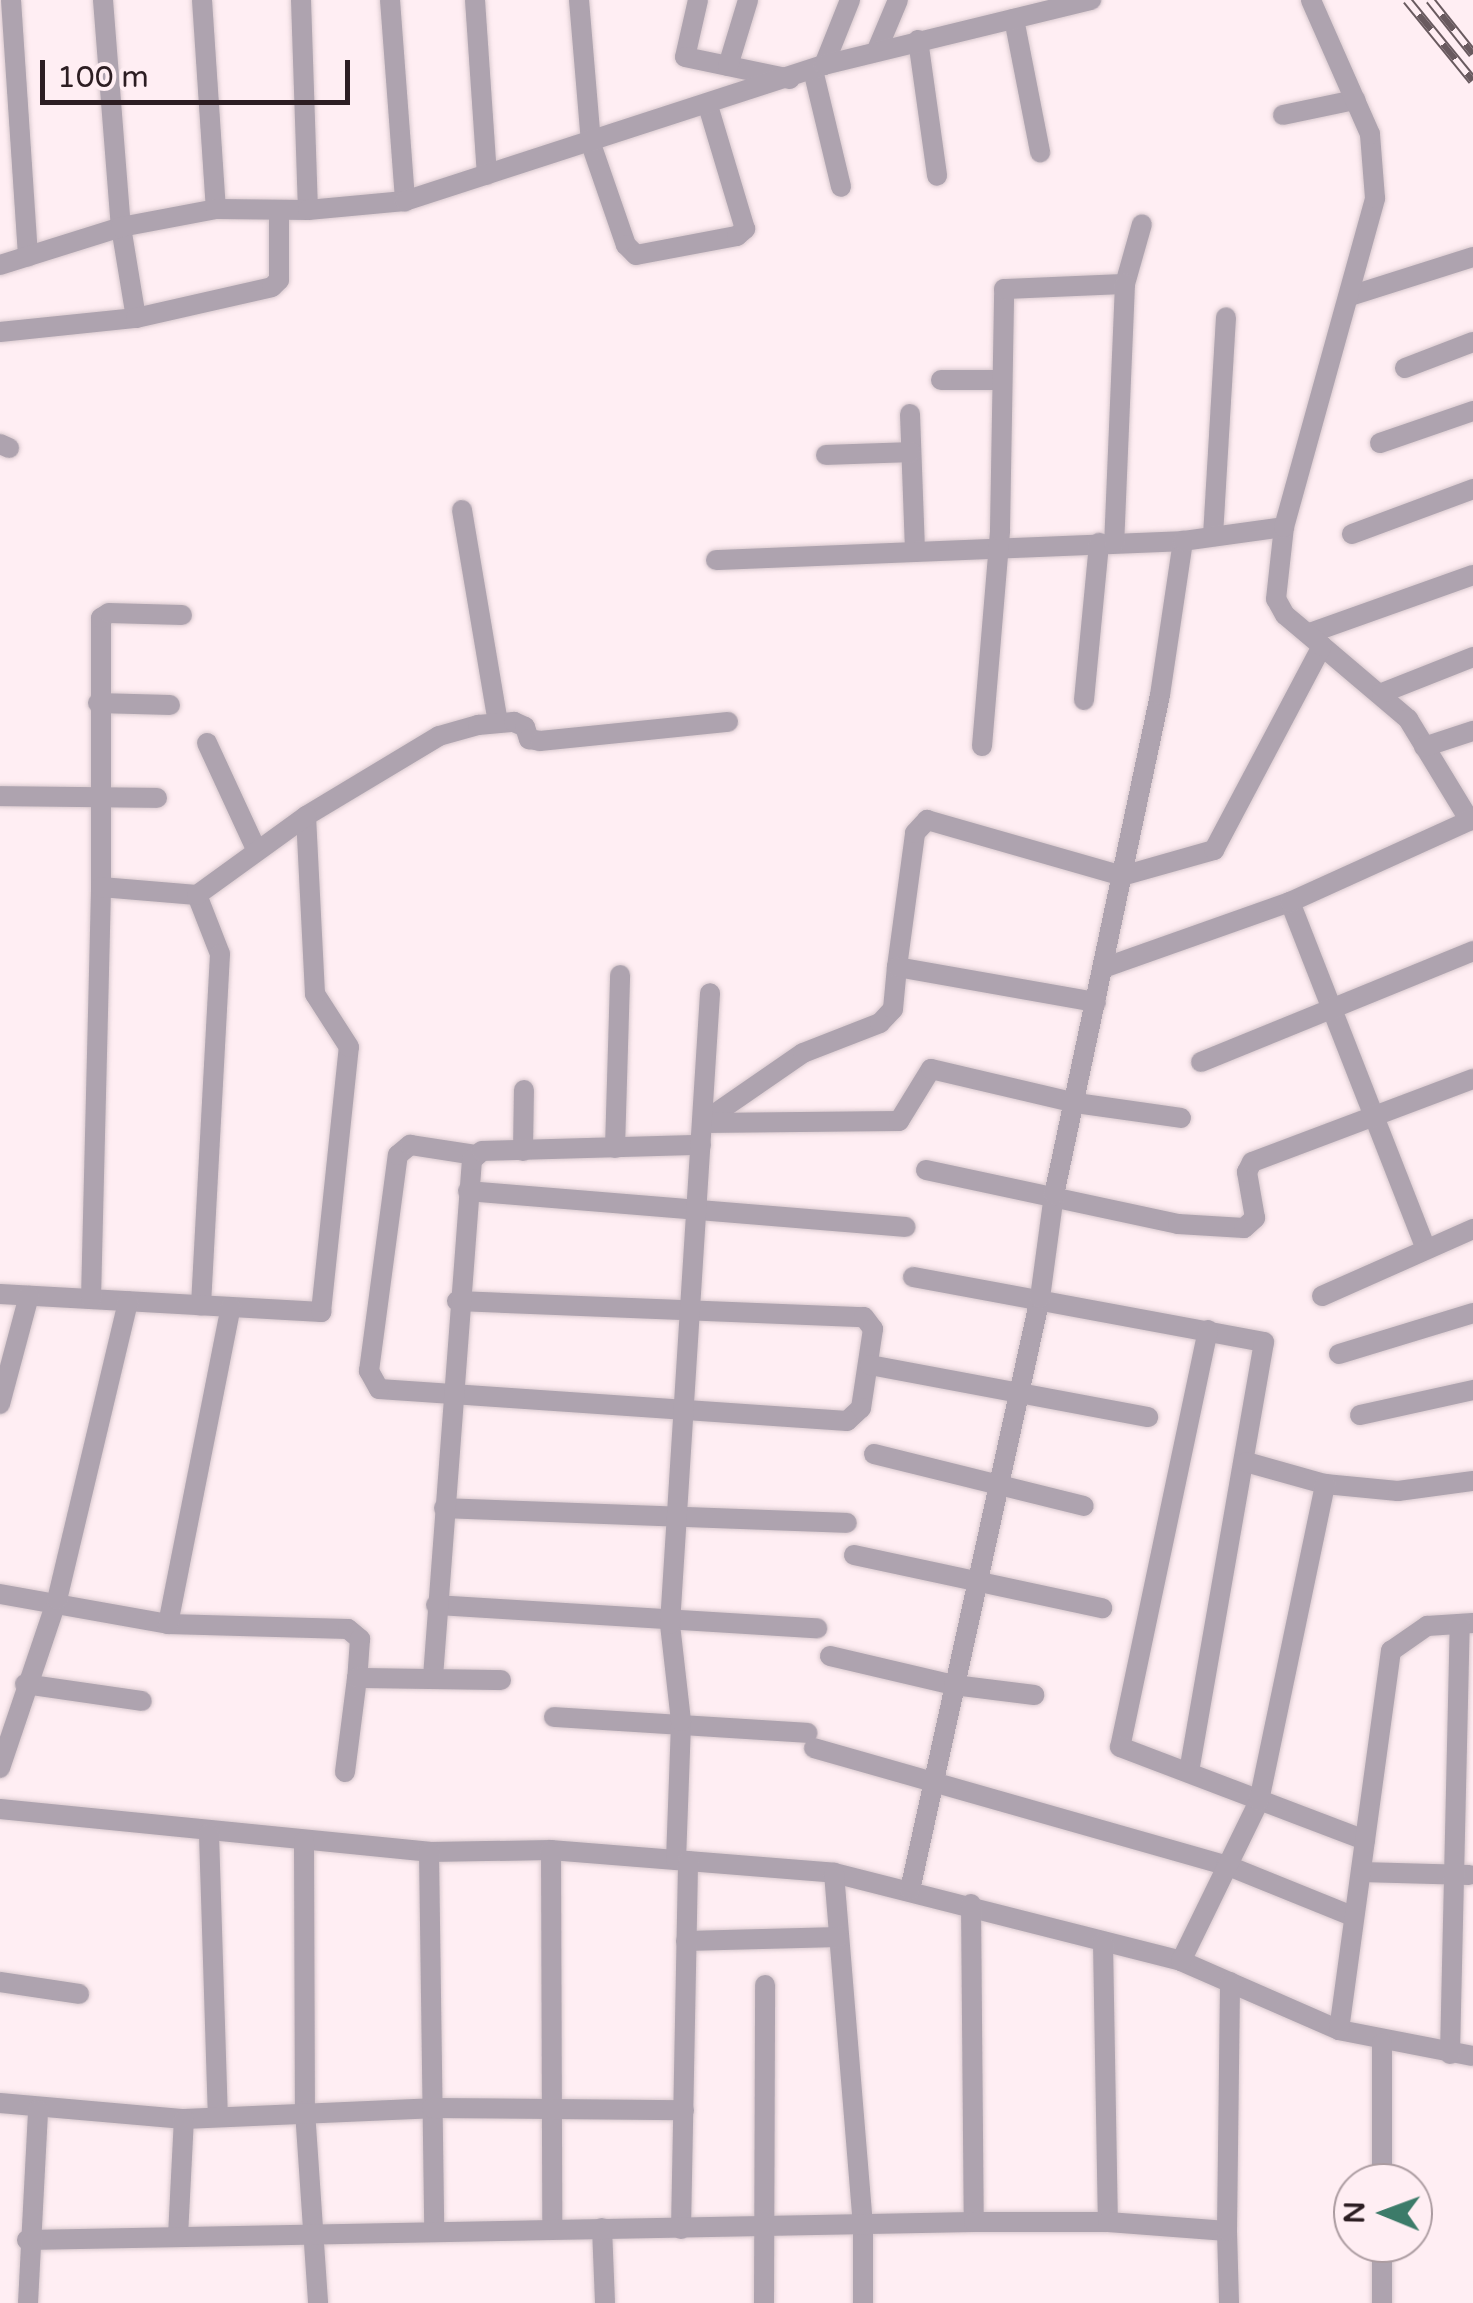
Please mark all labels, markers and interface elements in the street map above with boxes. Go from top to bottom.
scale bar [45,40,355,102]
text: 100 m [57,59,149,96]
north arrow [1333,2163,1433,2263]
text: N [1338,2201,1372,2224]

